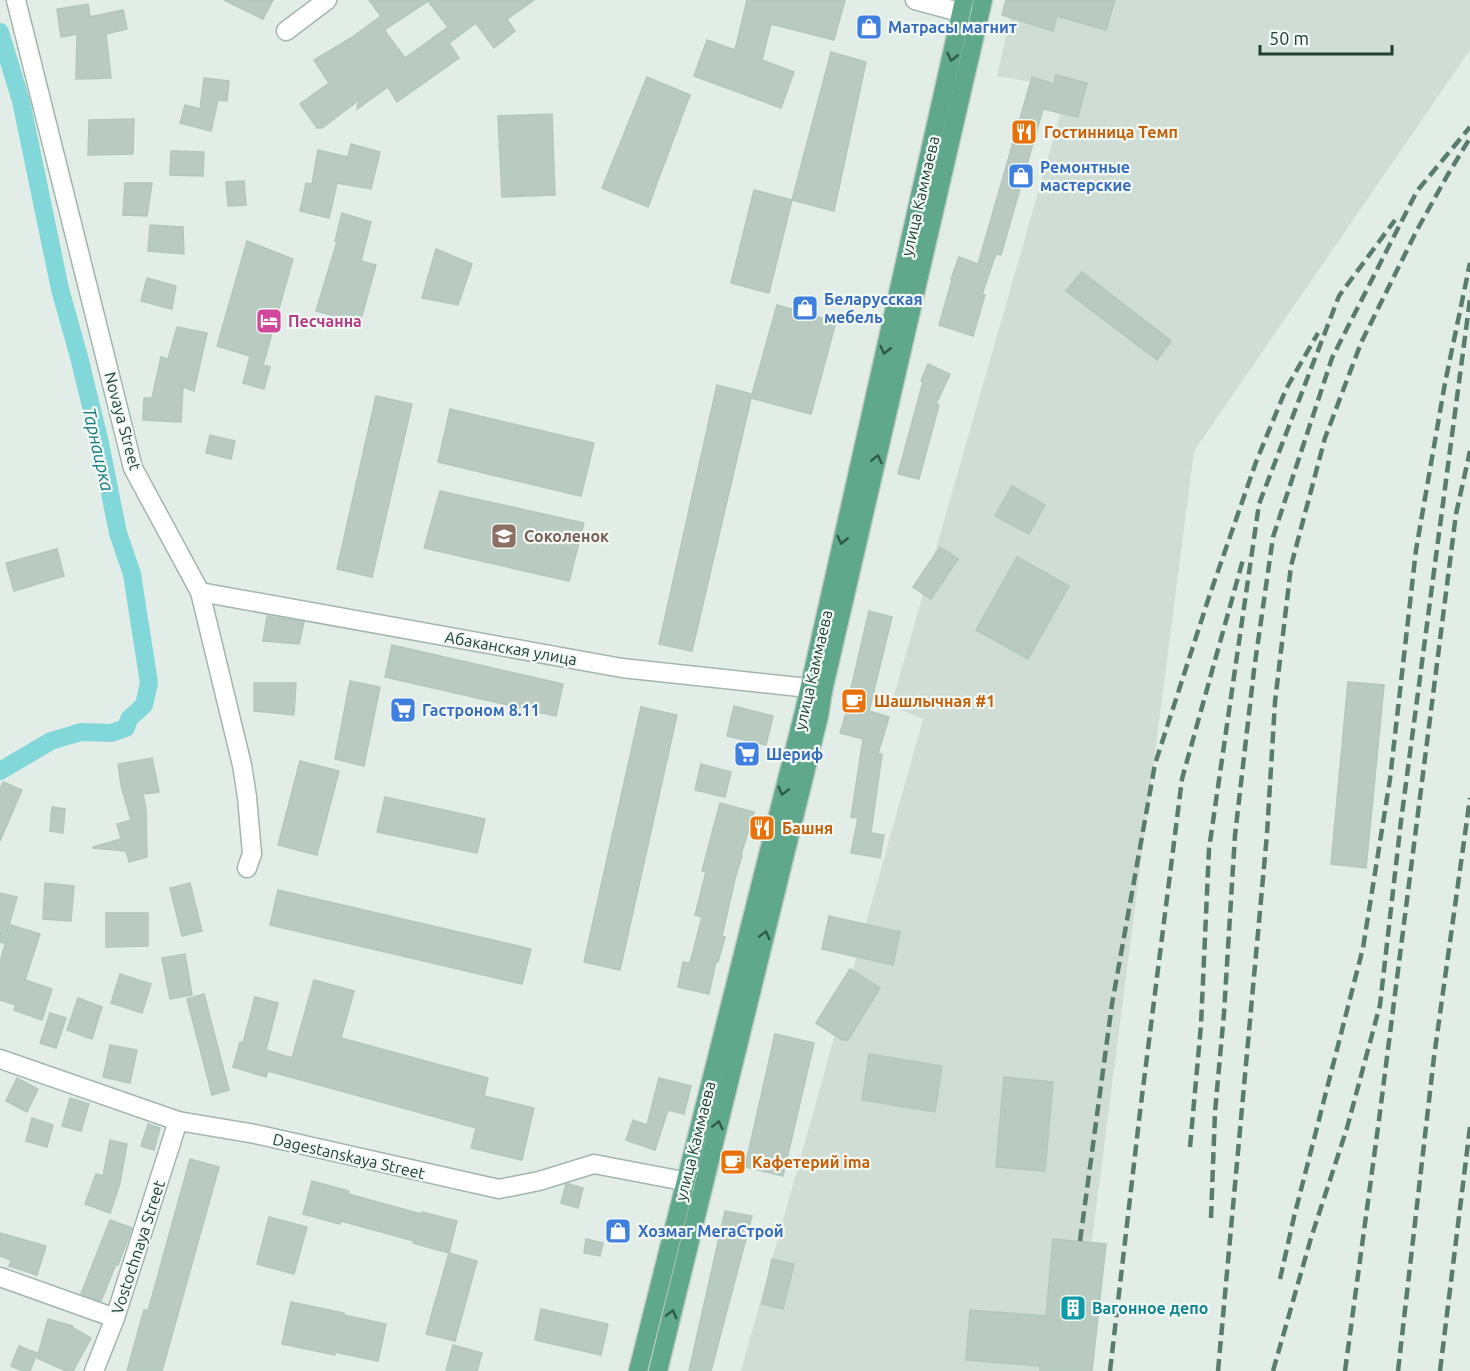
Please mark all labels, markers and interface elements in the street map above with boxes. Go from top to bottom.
shop icon: Матрасы магнит [854,12,884,42]
place label: Матрасы магнит [888,18,1017,36]
scale bar [1260,18,1392,56]
text: 50 m [1269,28,1309,48]
one-way arrow [946,52,959,62]
restaurant icon: Гостинница Темп [1009,117,1039,147]
place label: Гостинница Темп [1044,123,1178,141]
street label: улица Каммаева [897,134,943,258]
place label: Ремонтные мастерские [1040,158,1131,194]
shop icon: Ремонтные мастерские [1006,161,1036,191]
place label: Беларусская мебель [824,290,923,326]
shop icon: Беларусская мебель [790,293,820,323]
hotel icon: Песчанна [254,306,284,336]
place label: Песчанна [288,312,362,330]
one-way arrow [880,344,893,354]
street label: Novaya Street [101,370,145,473]
water label: Тарнаирка [80,405,118,493]
one-way arrow [869,455,882,465]
school or university icon: Соколенок [489,521,519,551]
place label: Соколенок [524,527,609,545]
one-way arrow [836,535,849,545]
street label: улица Каммаева [790,608,836,732]
street label: Абаканская улица [444,628,578,668]
cafe icon: Шашлычная #1 [839,686,869,716]
place label: Шашлычная #1 [874,692,995,710]
supermarket icon: Гастроном 8.11 [388,695,418,725]
place label: Гастроном 8.11 [422,701,540,719]
supermarket icon: Шериф [732,739,762,769]
place label: Шериф [766,745,823,763]
one-way arrow [778,786,791,796]
restaurant icon: Башня [747,813,777,843]
place label: Башня [782,819,833,837]
one-way arrow [757,931,770,941]
street label: улица Каммаева [671,1079,719,1203]
one-way arrow [711,1120,724,1130]
street label: Dagestanskaya Street [271,1130,428,1182]
cafe icon: Кафетерий ima [718,1147,748,1177]
place label: Кафетерий ima [752,1153,870,1171]
street label: Vostochnaya Street [108,1177,168,1316]
shop icon: Хозмаг МегаСтрой [603,1216,633,1246]
place label: Хозмаг МегаСтрой [638,1222,784,1240]
building icon: Вагонное депо [1058,1293,1088,1323]
place label: Вагонное депо [1092,1299,1208,1317]
one-way arrow [665,1309,678,1319]

